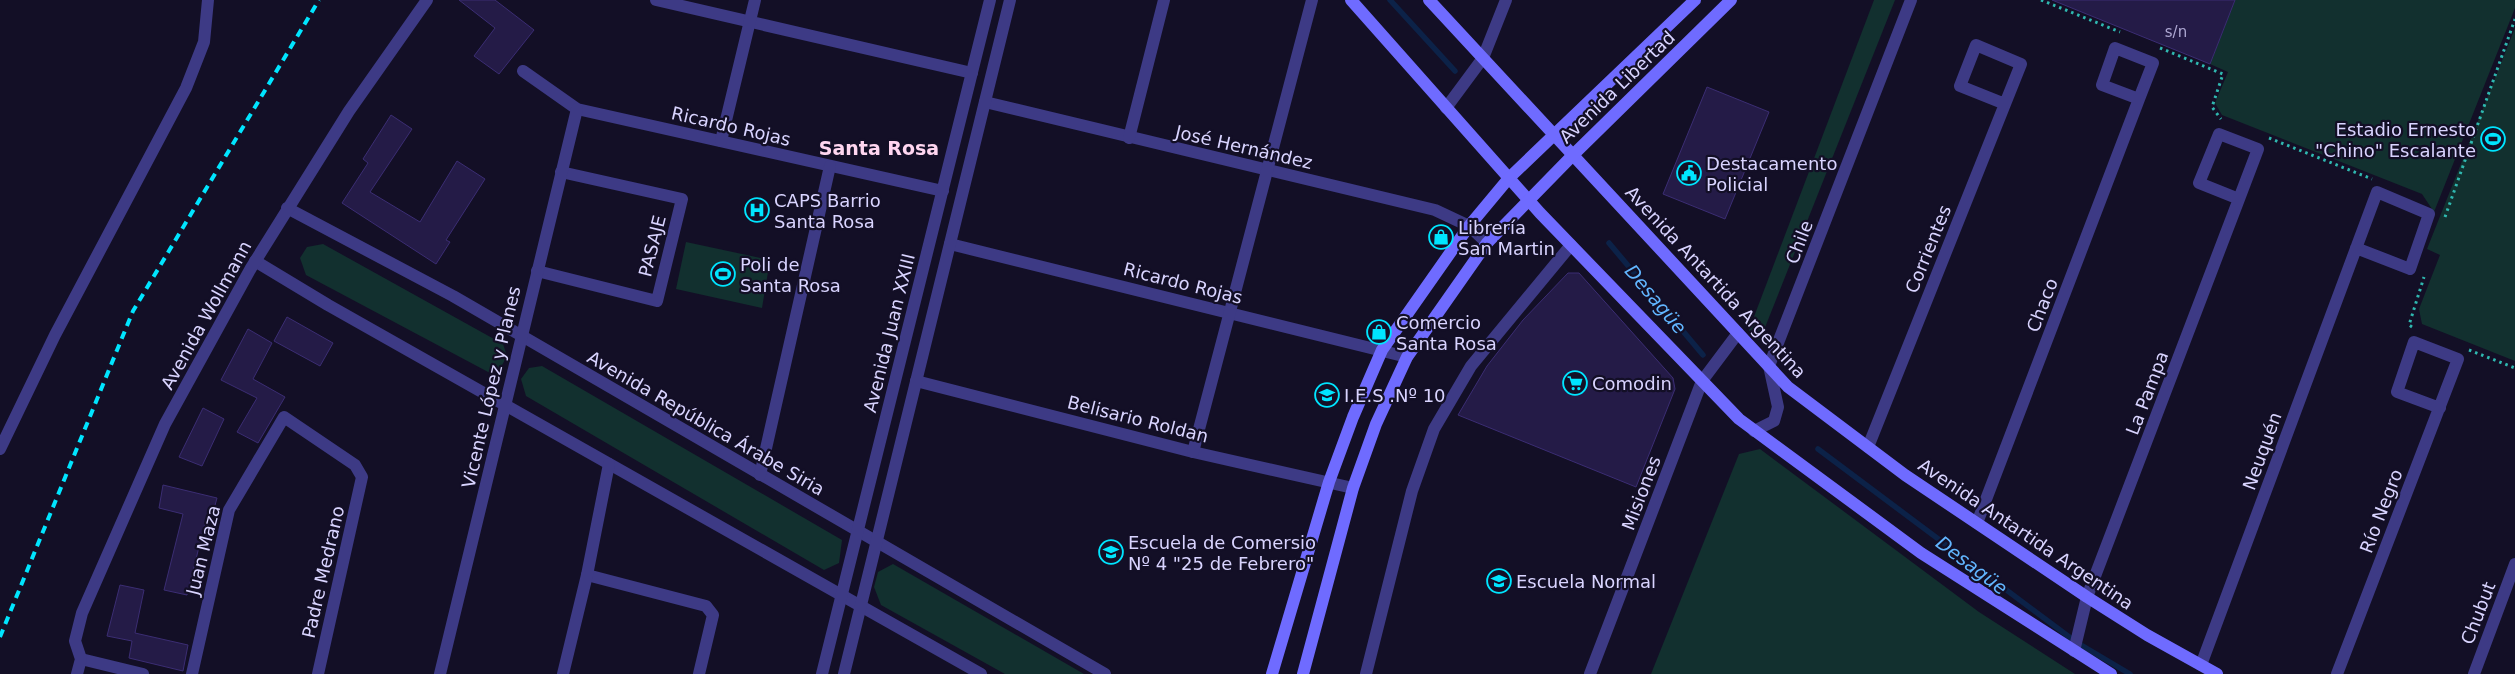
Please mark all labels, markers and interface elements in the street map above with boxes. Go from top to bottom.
house number: s/n [2165,23,2187,41]
street label: Avenida Libertad [1555,27,1679,147]
street label: Ricardo Rojas [669,102,793,150]
place label: Estadio Ernesto "Chino" Escalante [2315,119,2476,161]
street label: José Hernández [1172,121,1315,173]
sports icon: Estadio Ernesto "Chino" Escalante [2480,126,2506,152]
district label: Santa Rosa [819,137,939,159]
place label: Destacamento Policial [1706,153,1837,195]
public building icon: Destacamento Policial [1676,160,1702,186]
street label: Avenida Antartida Argentina [1621,182,1811,382]
place label: CAPS Barrio Santa Rosa [774,190,881,232]
hospital icon: CAPS Barrio Santa Rosa [744,197,770,223]
street label: Corrientes [1901,202,1955,296]
street label: PASAJE [634,213,670,279]
place label: Librería San Martin [1458,217,1555,259]
street label: Chile [1781,217,1817,267]
shop icon: Librería San Martin [1428,224,1454,250]
street label: Avenida Wollmann [156,237,256,393]
street label: Avenida Juan XXIII [859,251,919,415]
place label: Poli de Santa Rosa [740,254,841,296]
street label: Ricardo Rojas [1121,258,1245,308]
water label: Desagüe [1621,260,1691,338]
sports icon: Poli de Santa Rosa [710,261,736,287]
street label: Chaco [2022,275,2062,335]
street label: Vicente López y Planes [458,284,524,490]
place label: Comercio Santa Rosa [1396,312,1497,354]
shop icon: Comercio Santa Rosa [1366,319,1392,345]
street label: Avenida República Árabe Siria [584,346,828,500]
street label: La Pampa [2121,348,2173,438]
supermarket icon: Comodin [1562,370,1588,396]
place label: Comodin [1592,373,1672,394]
school or university icon: I.E.S .Nº 10 [1314,382,1340,408]
place label: I.E.S .Nº 10 [1344,385,1446,406]
street label: Belisario Roldan [1065,391,1211,447]
street label: Neuquén [2238,409,2286,493]
street label: Misiones [1617,453,1665,533]
street label: Avenida Antartida Argentina [1914,454,2138,614]
street label: Río Negro [2355,466,2407,556]
street label: Juan Maza [181,503,224,598]
street label: Padre Medrano [298,504,348,640]
water label: Desagüe [1932,531,2012,599]
place label: Escuela de Comersio Nº 4 "25 de Febrero" [1128,532,1316,574]
school or university icon: Escuela de Comersio Nº 4 "25 de Febrero" [1098,539,1124,565]
school or university icon: Escuela Normal [1486,568,1512,594]
place label: Escuela Normal [1516,571,1656,592]
street label: Chubut [2457,579,2499,647]

